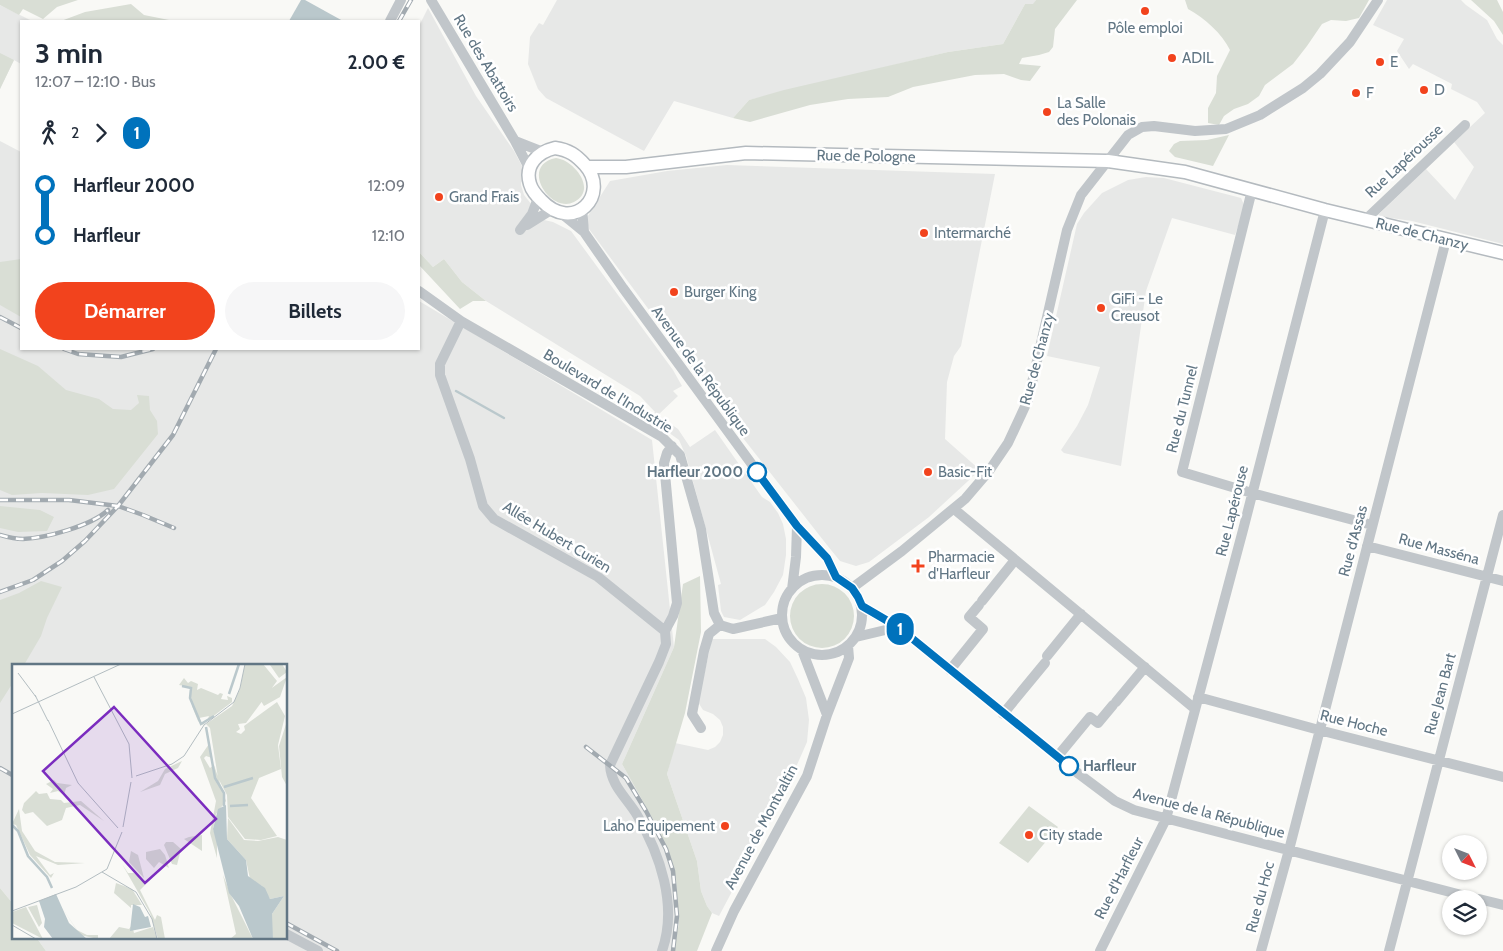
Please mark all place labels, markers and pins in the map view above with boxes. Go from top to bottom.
marker: Pôle emploi [1139,5,1151,17]
place label: Pôle emploi [1107,19,1183,37]
place label: ADIL [1182,49,1214,67]
marker: ADIL [1166,52,1178,64]
place label: E [1390,53,1398,71]
marker: E [1374,56,1386,68]
place label: D [1434,81,1445,99]
place label: F [1366,84,1374,102]
marker: D [1418,84,1430,96]
marker: F [1350,87,1362,99]
place label: La Salle des Polonais [1057,94,1136,129]
marker: La Salle des Polonais [1041,106,1053,118]
place label: Grand Frais [449,188,519,206]
marker: Grand Frais [433,191,445,203]
place label: Intermarché [934,224,1011,242]
marker: Intermarché [918,227,930,239]
place label: Burger King [684,283,757,301]
marker: Burger King [668,286,680,298]
place label: GiFi - Le Creusot [1111,290,1163,325]
marker: GiFi - Le Creusot [1095,302,1107,314]
marker: Harfleur 2000 [747,462,767,482]
place label: Harfleur 2000 [647,463,743,481]
place label: Basic-Fit [938,463,992,481]
marker: Basic-Fit [922,466,934,478]
place label: Pharmacie d'Harfleur [928,548,995,583]
marker: Pharmacie d'Harfleur [912,560,924,572]
marker: Harfleur [1059,756,1079,776]
place label: Harfleur [1083,757,1136,775]
place label: Laho Equipement [603,817,715,835]
marker: Laho Equipement [719,820,731,832]
place label: City stade [1039,826,1103,844]
marker: City stade [1023,829,1035,841]

